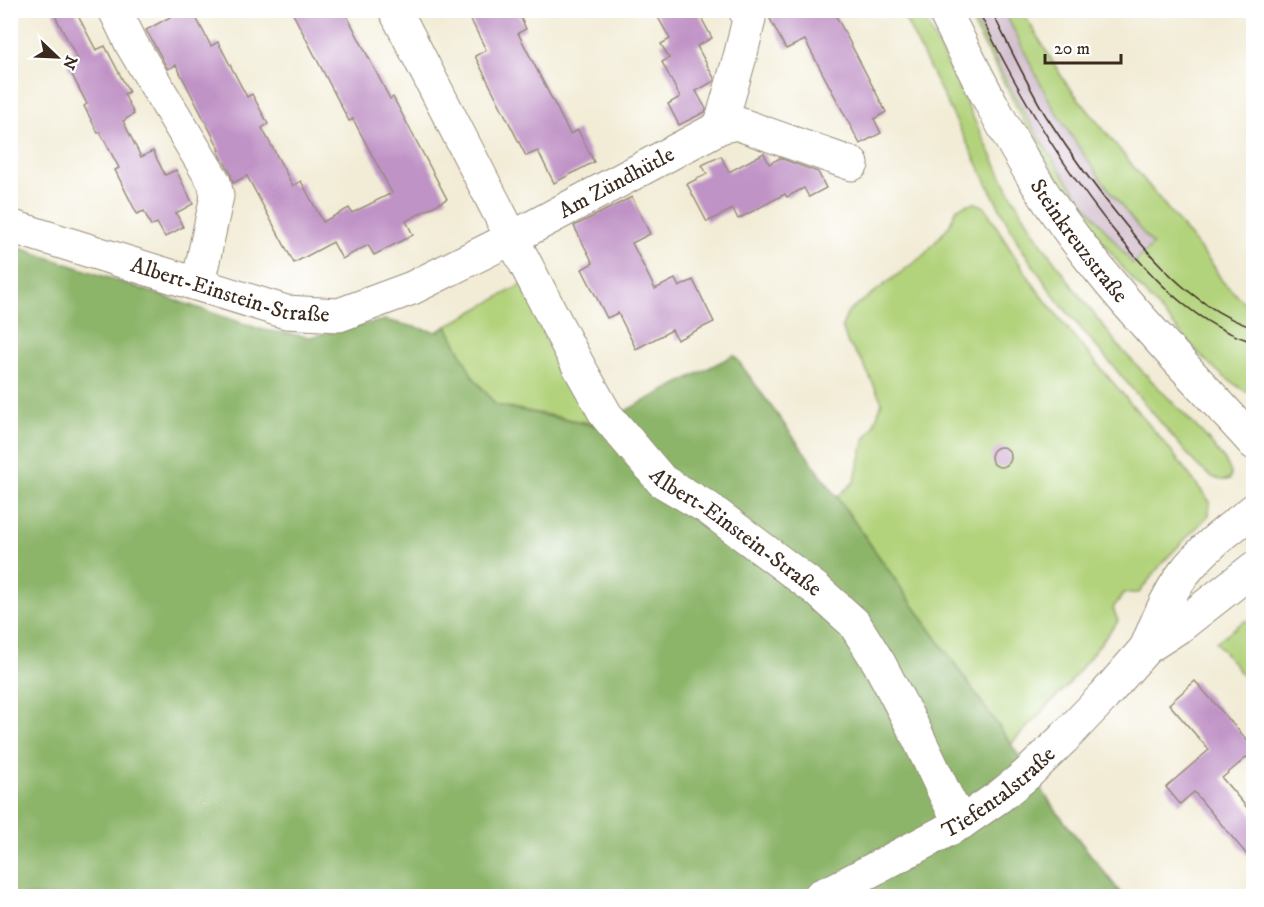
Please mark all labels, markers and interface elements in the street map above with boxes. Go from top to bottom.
north arrow [27,27,87,87]
scale bar [1045,27,1122,65]
text: 20 m [1054,38,1090,60]
text: N [58,53,82,72]
street label: Am Zündhütle [554,140,679,224]
street label: Steinkreuzstraße [1024,174,1134,308]
street label: Albert-Einstein-Straße [128,251,330,328]
street label: Albert-Einstein-Straße [643,462,827,602]
street label: Tiefentalstraße [937,741,1061,844]

